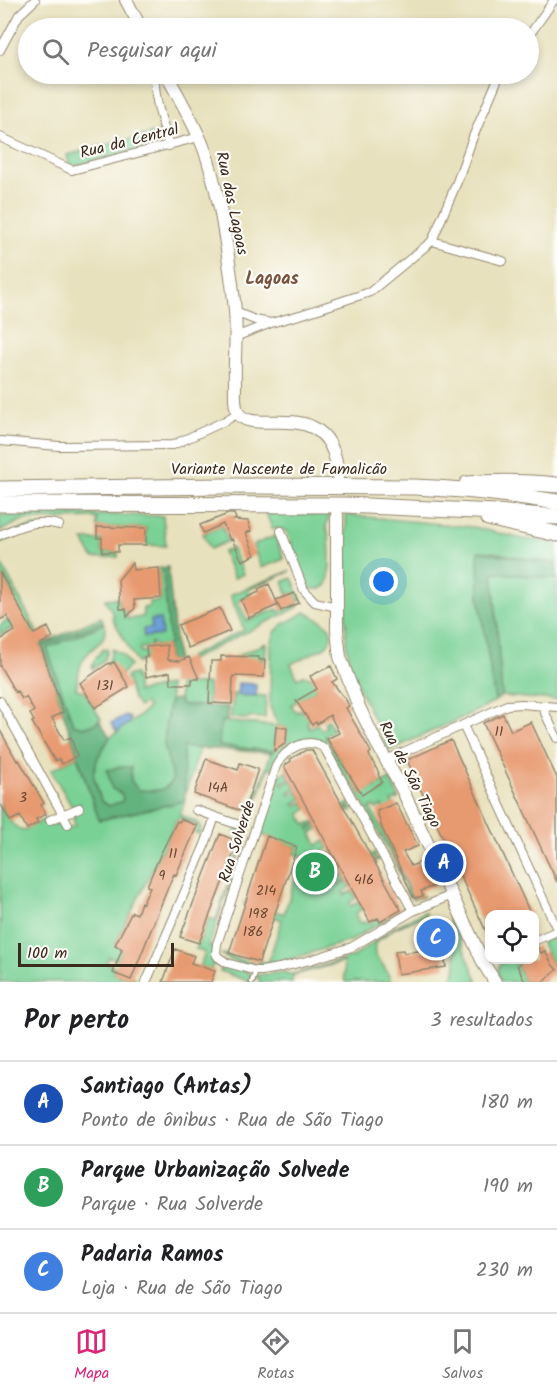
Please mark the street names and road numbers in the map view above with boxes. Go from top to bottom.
street label: Rua da Central [77,117,182,166]
street label: Rua das Lagoas [208,149,255,257]
street label: Variante Nascente de Famalicão [171,457,387,482]
street label: Rua de São Tiago [372,717,447,832]
street label: Rua Solverde [212,797,262,886]

